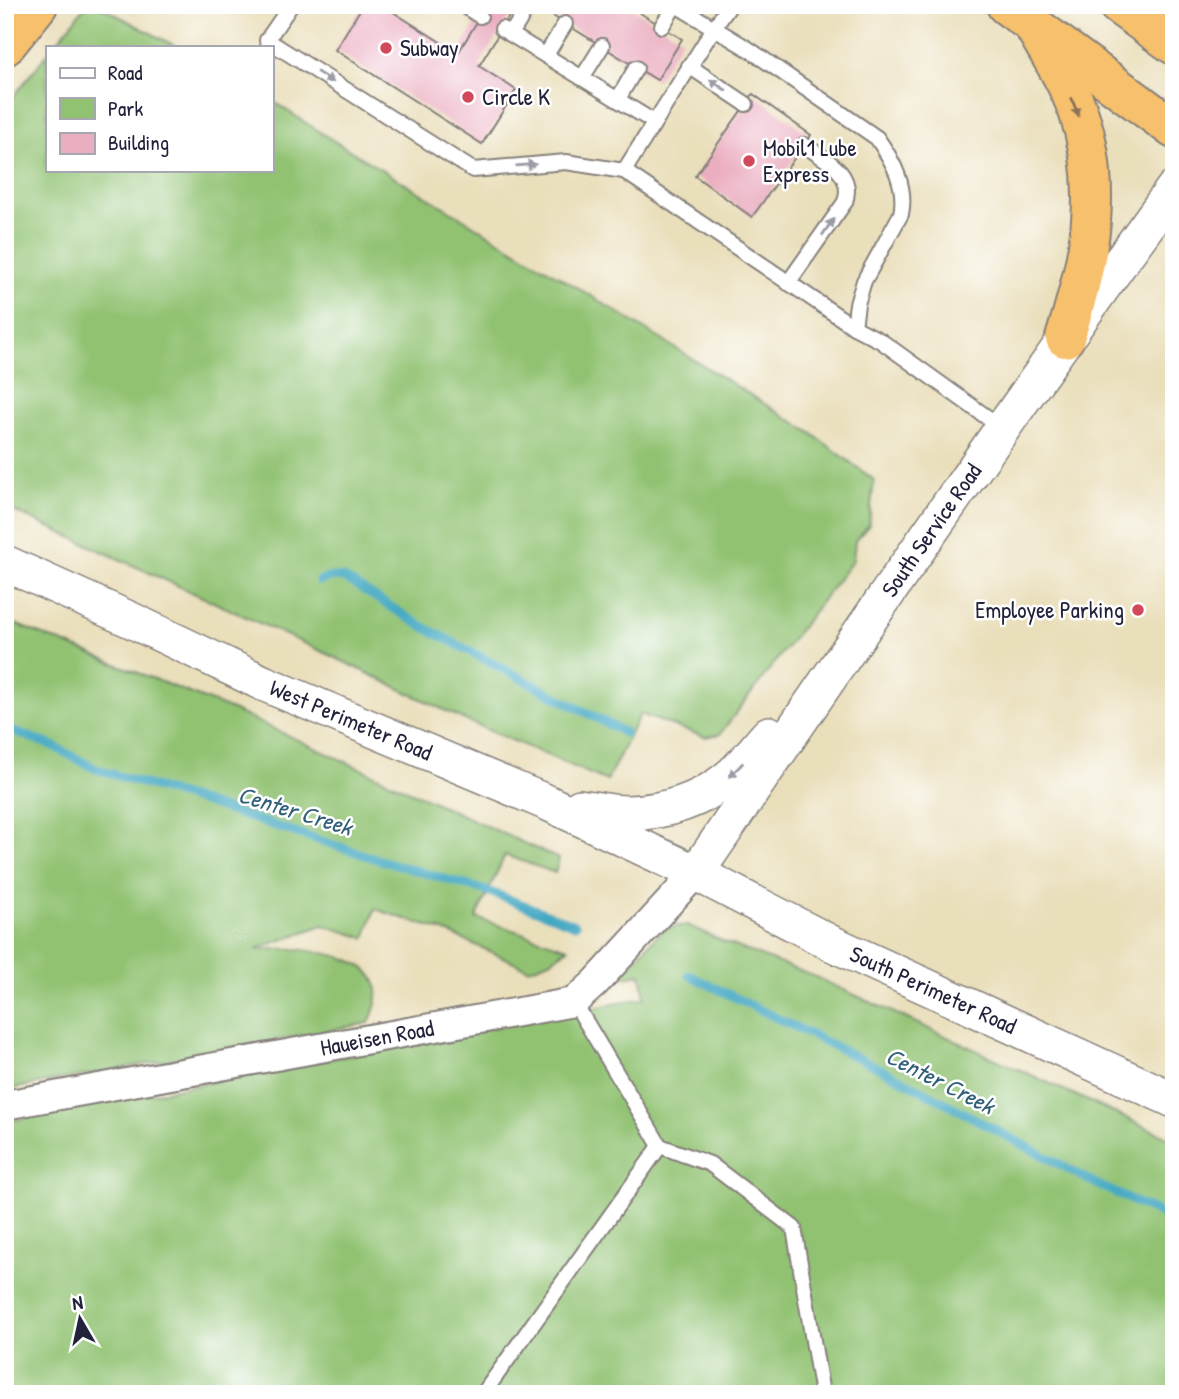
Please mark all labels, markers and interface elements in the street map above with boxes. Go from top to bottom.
place label: Subway [400,32,459,63]
marker: Subway [378,40,394,56]
legend [46,46,273,172]
text: Road [108,58,142,87]
one-way arrow [315,70,335,83]
one-way arrow [708,78,728,91]
place label: Circle K [482,81,550,112]
marker: Circle K [460,89,476,105]
text: Park [108,94,143,123]
one-way arrow [1070,97,1081,118]
text: Building [108,128,169,157]
place label: Mobil1 Lube Express [763,132,857,189]
marker: Mobil1 Lube Express [741,153,757,169]
one-way arrow [515,159,537,170]
one-way arrow [821,218,835,236]
street label: South Service Road [874,457,988,603]
place label: Employee Parking [975,594,1124,625]
marker: Employee Parking [1130,602,1146,618]
street label: West Perimeter Road [265,672,437,768]
one-way arrow [728,761,744,778]
water label: Center Creek [234,778,358,843]
street label: South Perimeter Road [845,938,1022,1041]
street label: Haueisen Road [318,1012,436,1063]
water label: Center Creek [881,1039,1002,1122]
north arrow [46,1284,116,1354]
text: N [70,1289,84,1316]

